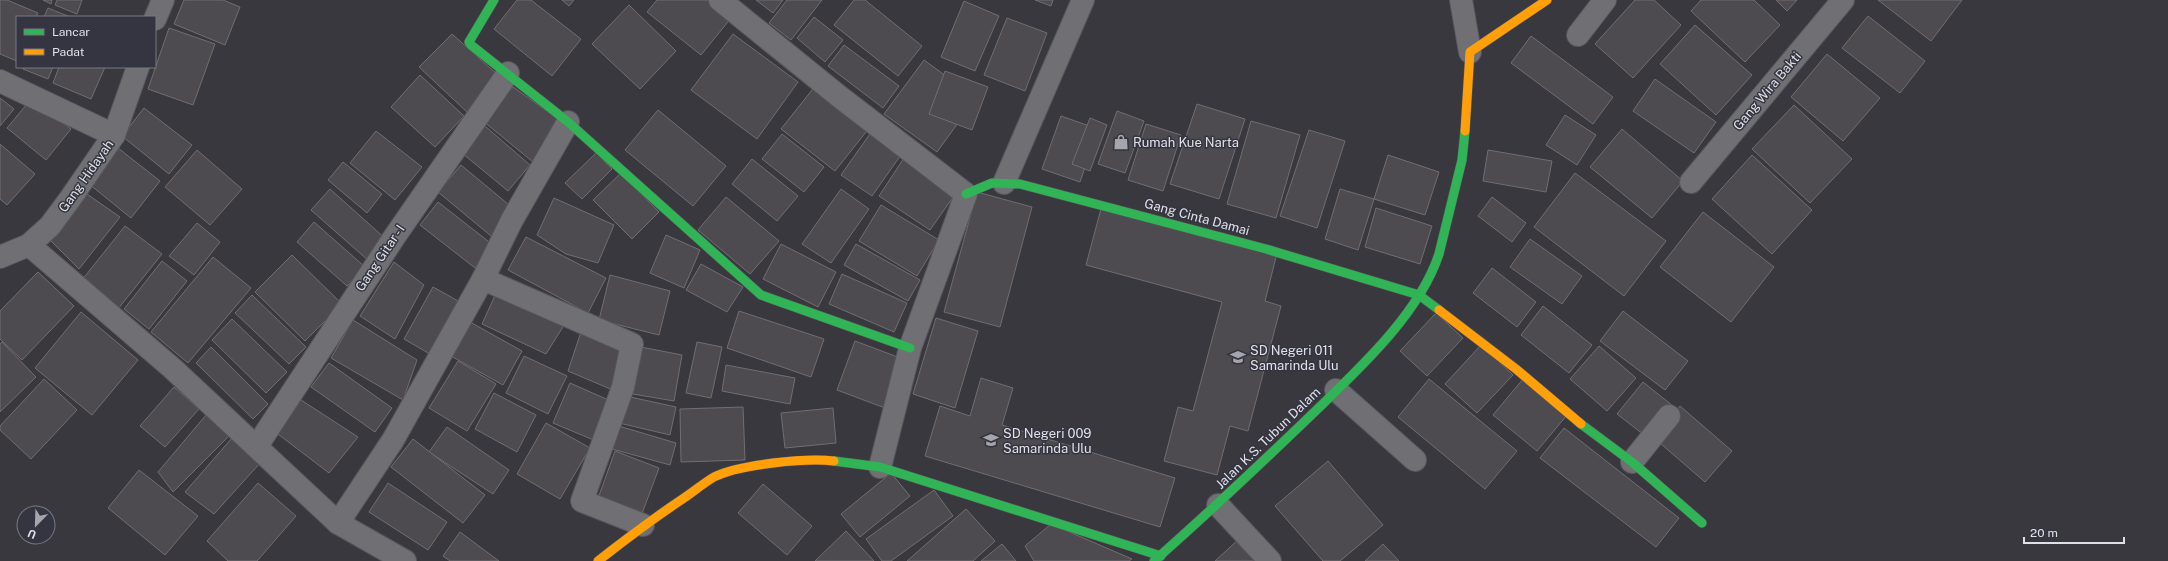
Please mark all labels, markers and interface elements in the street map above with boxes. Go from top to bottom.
legend [16,16,156,68]
text: Lancar [52,25,90,39]
text: Padat [52,45,85,59]
street label: Gang Wira Bakti [1730,49,1804,133]
shop icon: Rumah Kue Narta [1112,133,1130,151]
place label: Rumah Kue Narta [1133,135,1239,150]
street label: Gang Hidayah [56,137,116,215]
street label: Gang Cinta Damai [1143,196,1251,238]
street label: Gang Gitar - I [352,222,408,294]
place label: SD Negeri 011 Samarinda Ulu [1250,343,1339,373]
school or university icon: SD Negeri 011 Samarinda Ulu [1229,348,1247,366]
street label: Jalan K.S. Tubun Dalam [1213,384,1323,492]
place label: SD Negeri 009 Samarinda Ulu [1003,426,1092,456]
school or university icon: SD Negeri 009 Samarinda Ulu [982,431,1000,449]
north arrow [16,505,56,545]
scale bar [2024,519,2124,545]
text: 20 m [2030,526,2058,540]
text: U [26,527,38,541]

